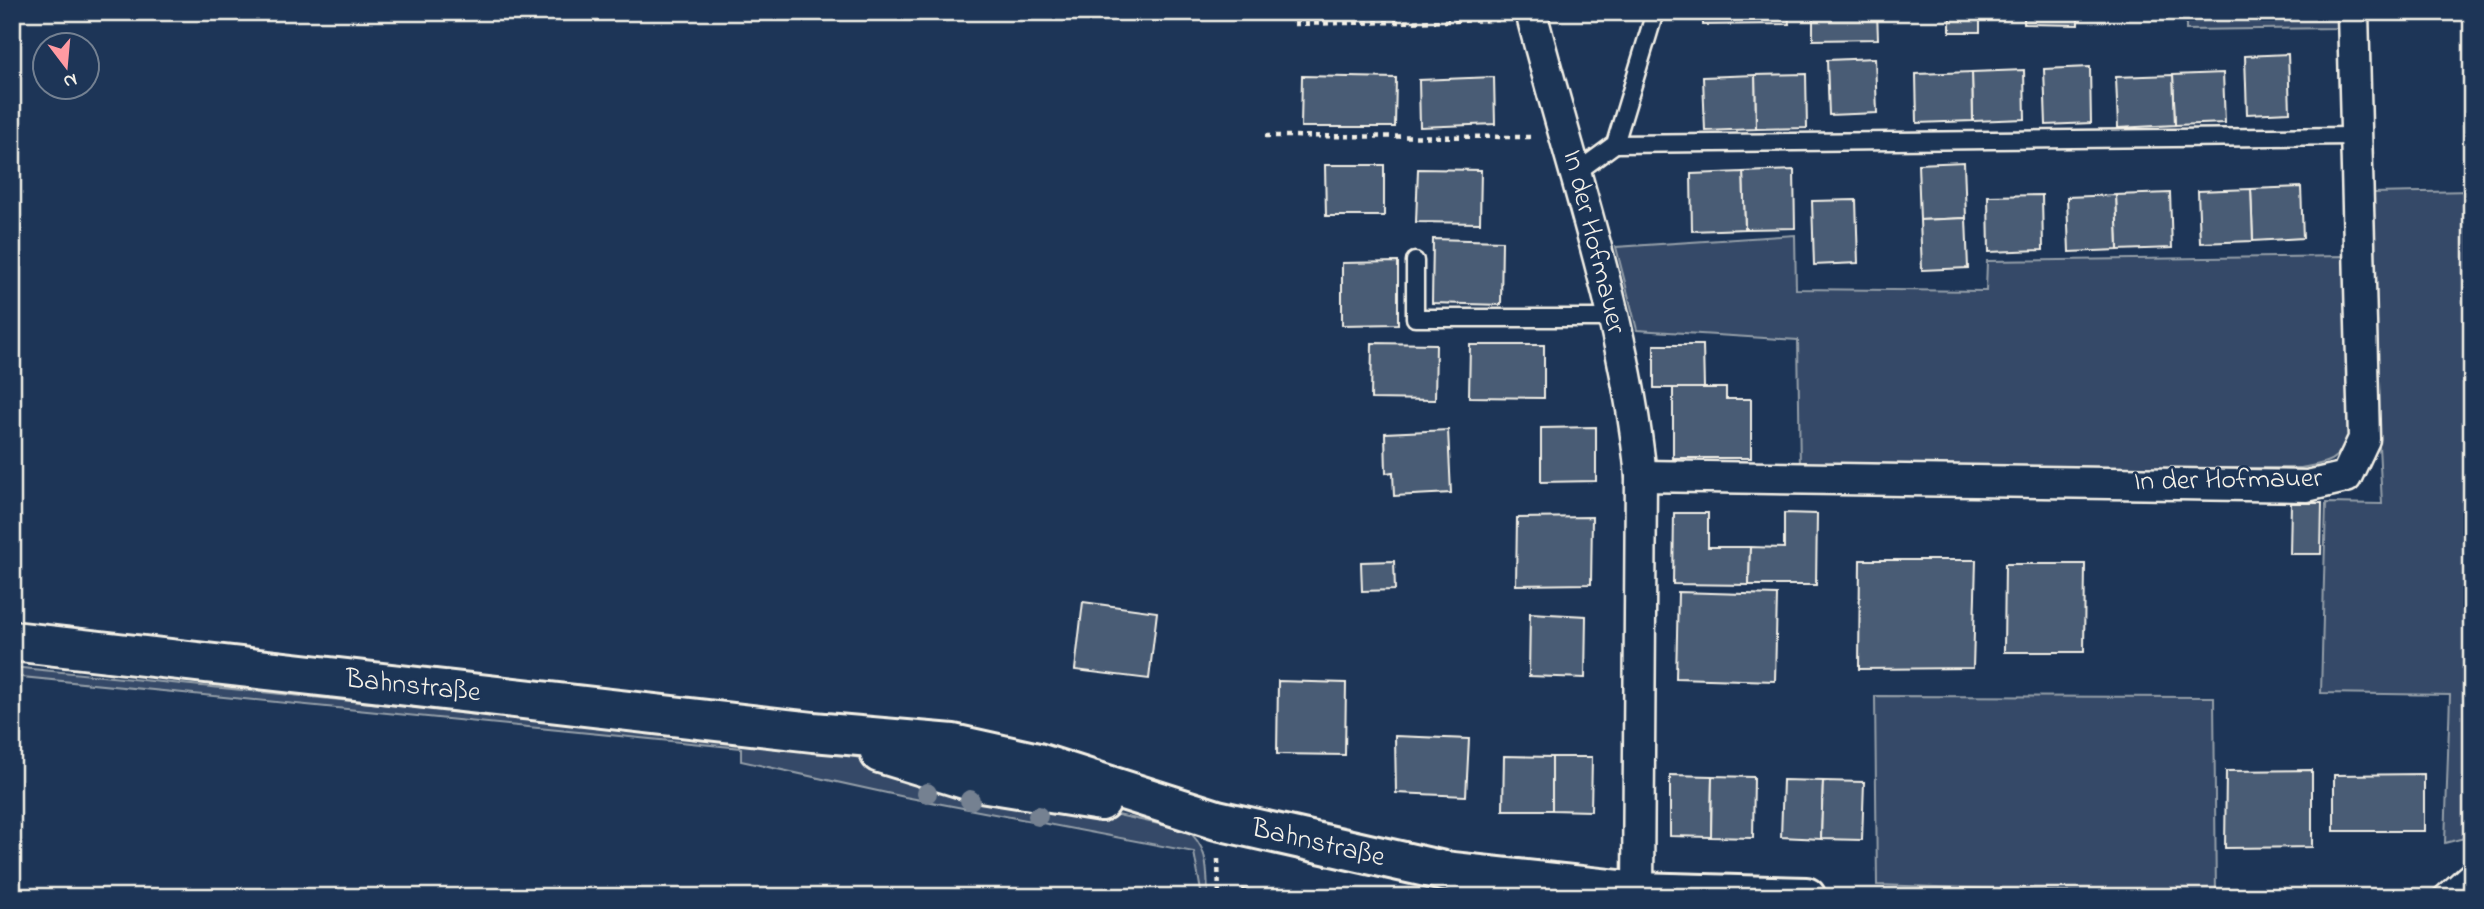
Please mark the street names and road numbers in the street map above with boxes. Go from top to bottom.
street label: In der Hofmauer [1550,146,1636,339]
street label: In der Hofmauer [2133,459,2323,503]
street label: Bahnstraße [342,659,483,715]
street label: Bahnstraße [1246,809,1389,879]

